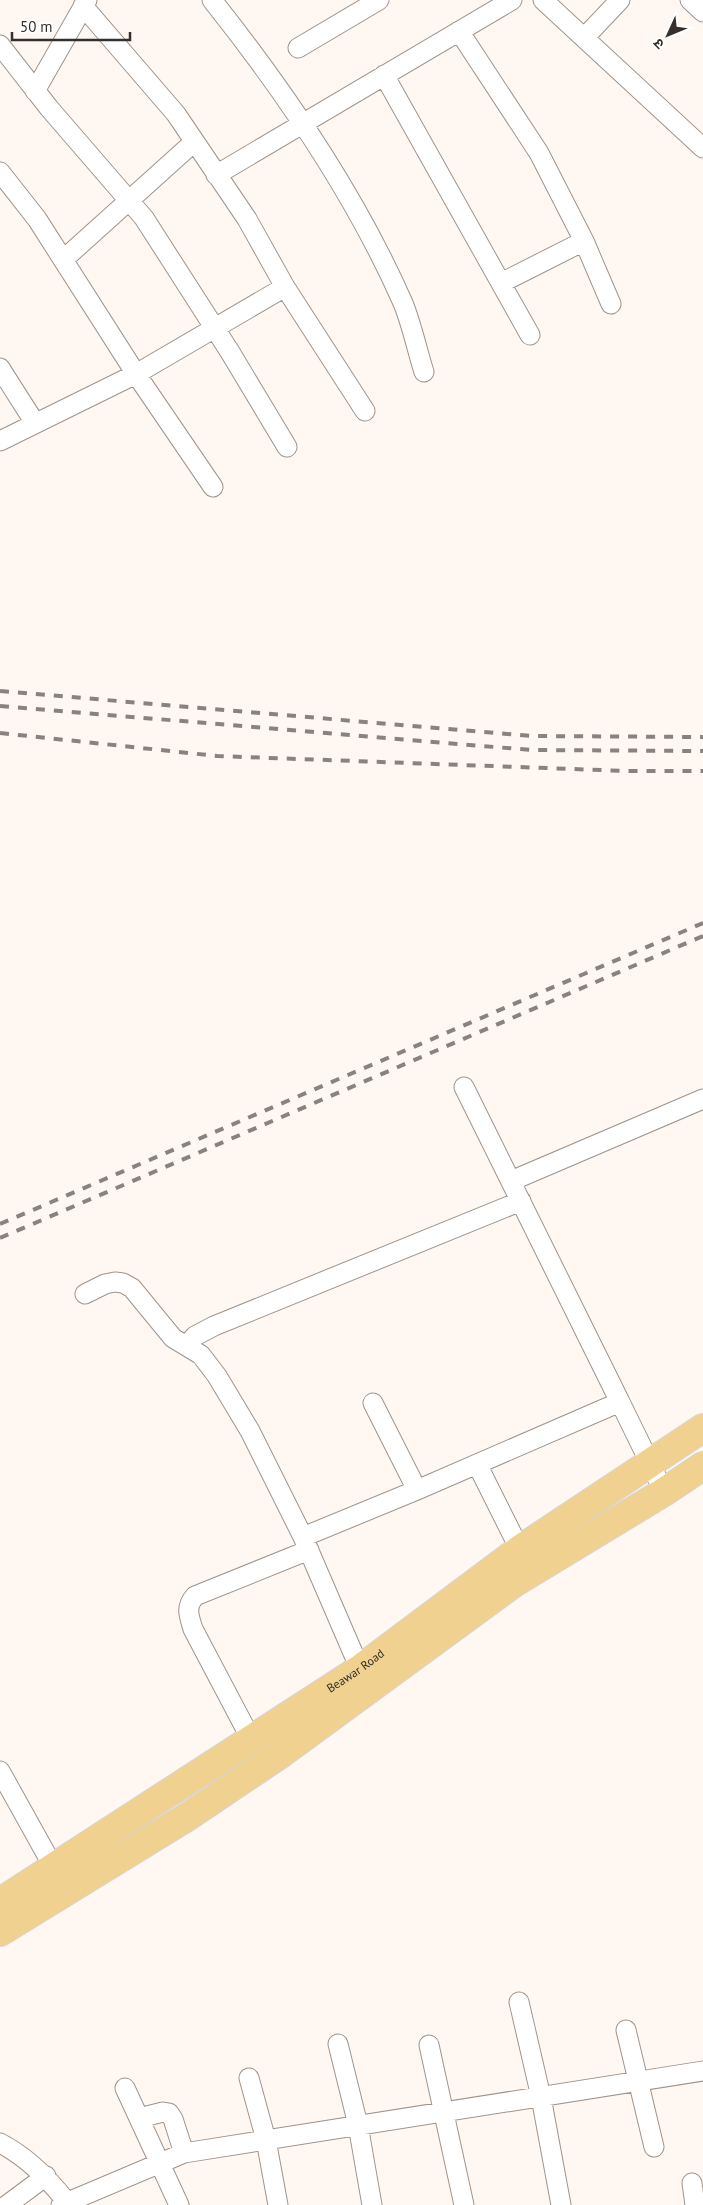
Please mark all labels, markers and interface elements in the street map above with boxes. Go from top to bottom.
scale bar [12,10,130,42]
north arrow [643,10,693,60]
text: 50 m [20,17,53,36]
text: उ [649,34,668,53]
street label: Beawar Road [324,1646,387,1696]

